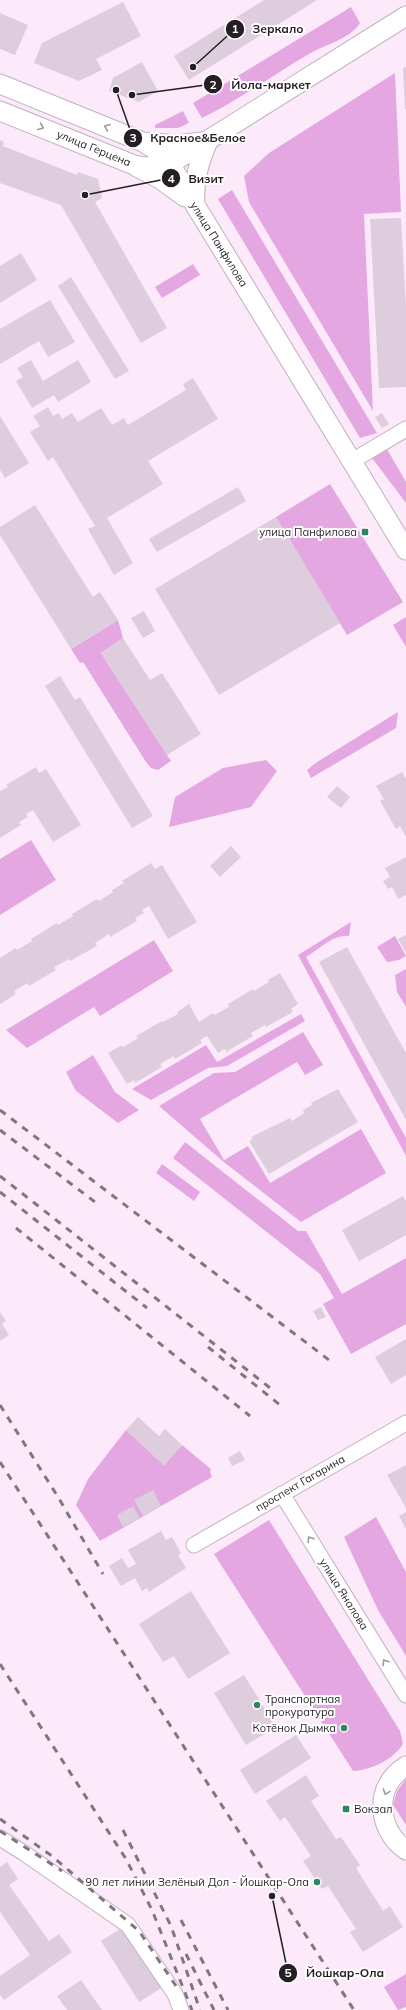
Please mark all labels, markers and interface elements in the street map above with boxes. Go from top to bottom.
callout: Зеркало [225,17,312,41]
text: 1 [231,21,239,36]
text: Зеркало [252,21,304,36]
callout: Йола-маркет [203,72,319,96]
text: 2 [209,77,217,92]
text: Йола-маркет [231,77,311,92]
one-way arrow [38,123,45,131]
one-way arrow [104,124,111,132]
callout: Красное&Белое [123,126,254,150]
street label: улица Герцена [55,127,133,169]
text: 3 [129,130,137,145]
text: Красное&Белое [150,130,246,145]
callout: Визит [161,166,232,190]
text: 4 [167,171,175,186]
text: Визит [188,171,224,186]
street label: улица Панфилова [187,199,251,289]
place label: улица Панфилова [259,525,357,539]
marker: улица Панфилова [360,527,370,537]
street label: проспект Гагарина [253,1452,347,1514]
one-way arrow [307,1536,314,1543]
street label: улица Яналова [316,1556,372,1632]
one-way arrow [383,1659,390,1666]
place label: Транспортная прокуратура [265,1692,340,1719]
marker: Транспортная прокуратура [252,1700,262,1710]
place label: Котёнок Дымка [253,1721,336,1735]
marker: Котёнок Дымка [339,1723,349,1733]
one-way arrow [382,1789,391,1796]
place label: Вокзал [354,1802,393,1816]
marker: Вокзал [341,1804,351,1814]
place label: 90 лет линии Зелёный Дол - Йошкар-Ола [86,1875,309,1889]
marker: 90 лет линии Зелёный Дол - Йошкар-Ола [312,1877,322,1887]
callout: Йошкар-Ола [278,1961,392,1985]
text: 5 [284,1965,292,1980]
text: Йошкар-Ола [306,1965,384,1980]

